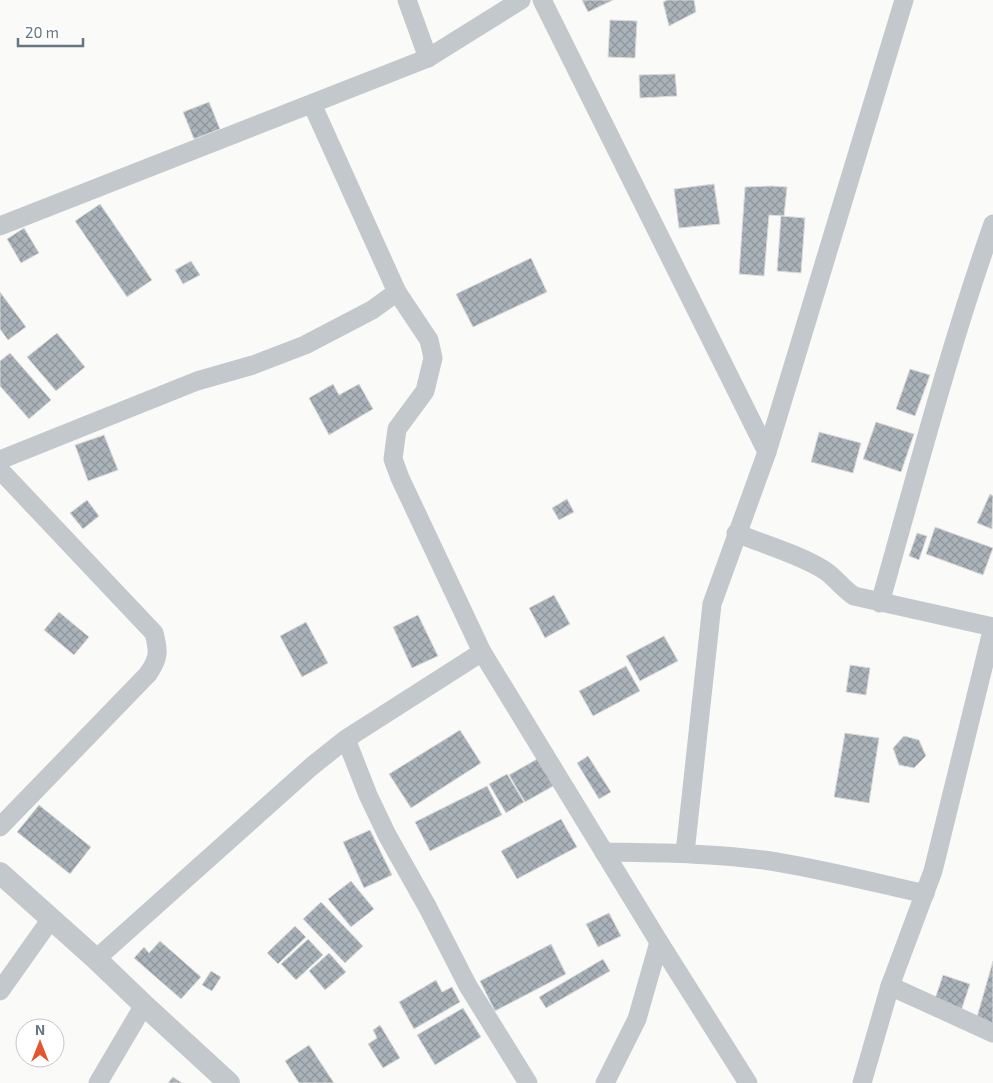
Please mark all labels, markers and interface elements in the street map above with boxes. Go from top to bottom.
scale bar [18,15,82,47]
text: 20 m [25,23,59,41]
north arrow [15,1018,65,1068]
text: N [35,1021,45,1038]

